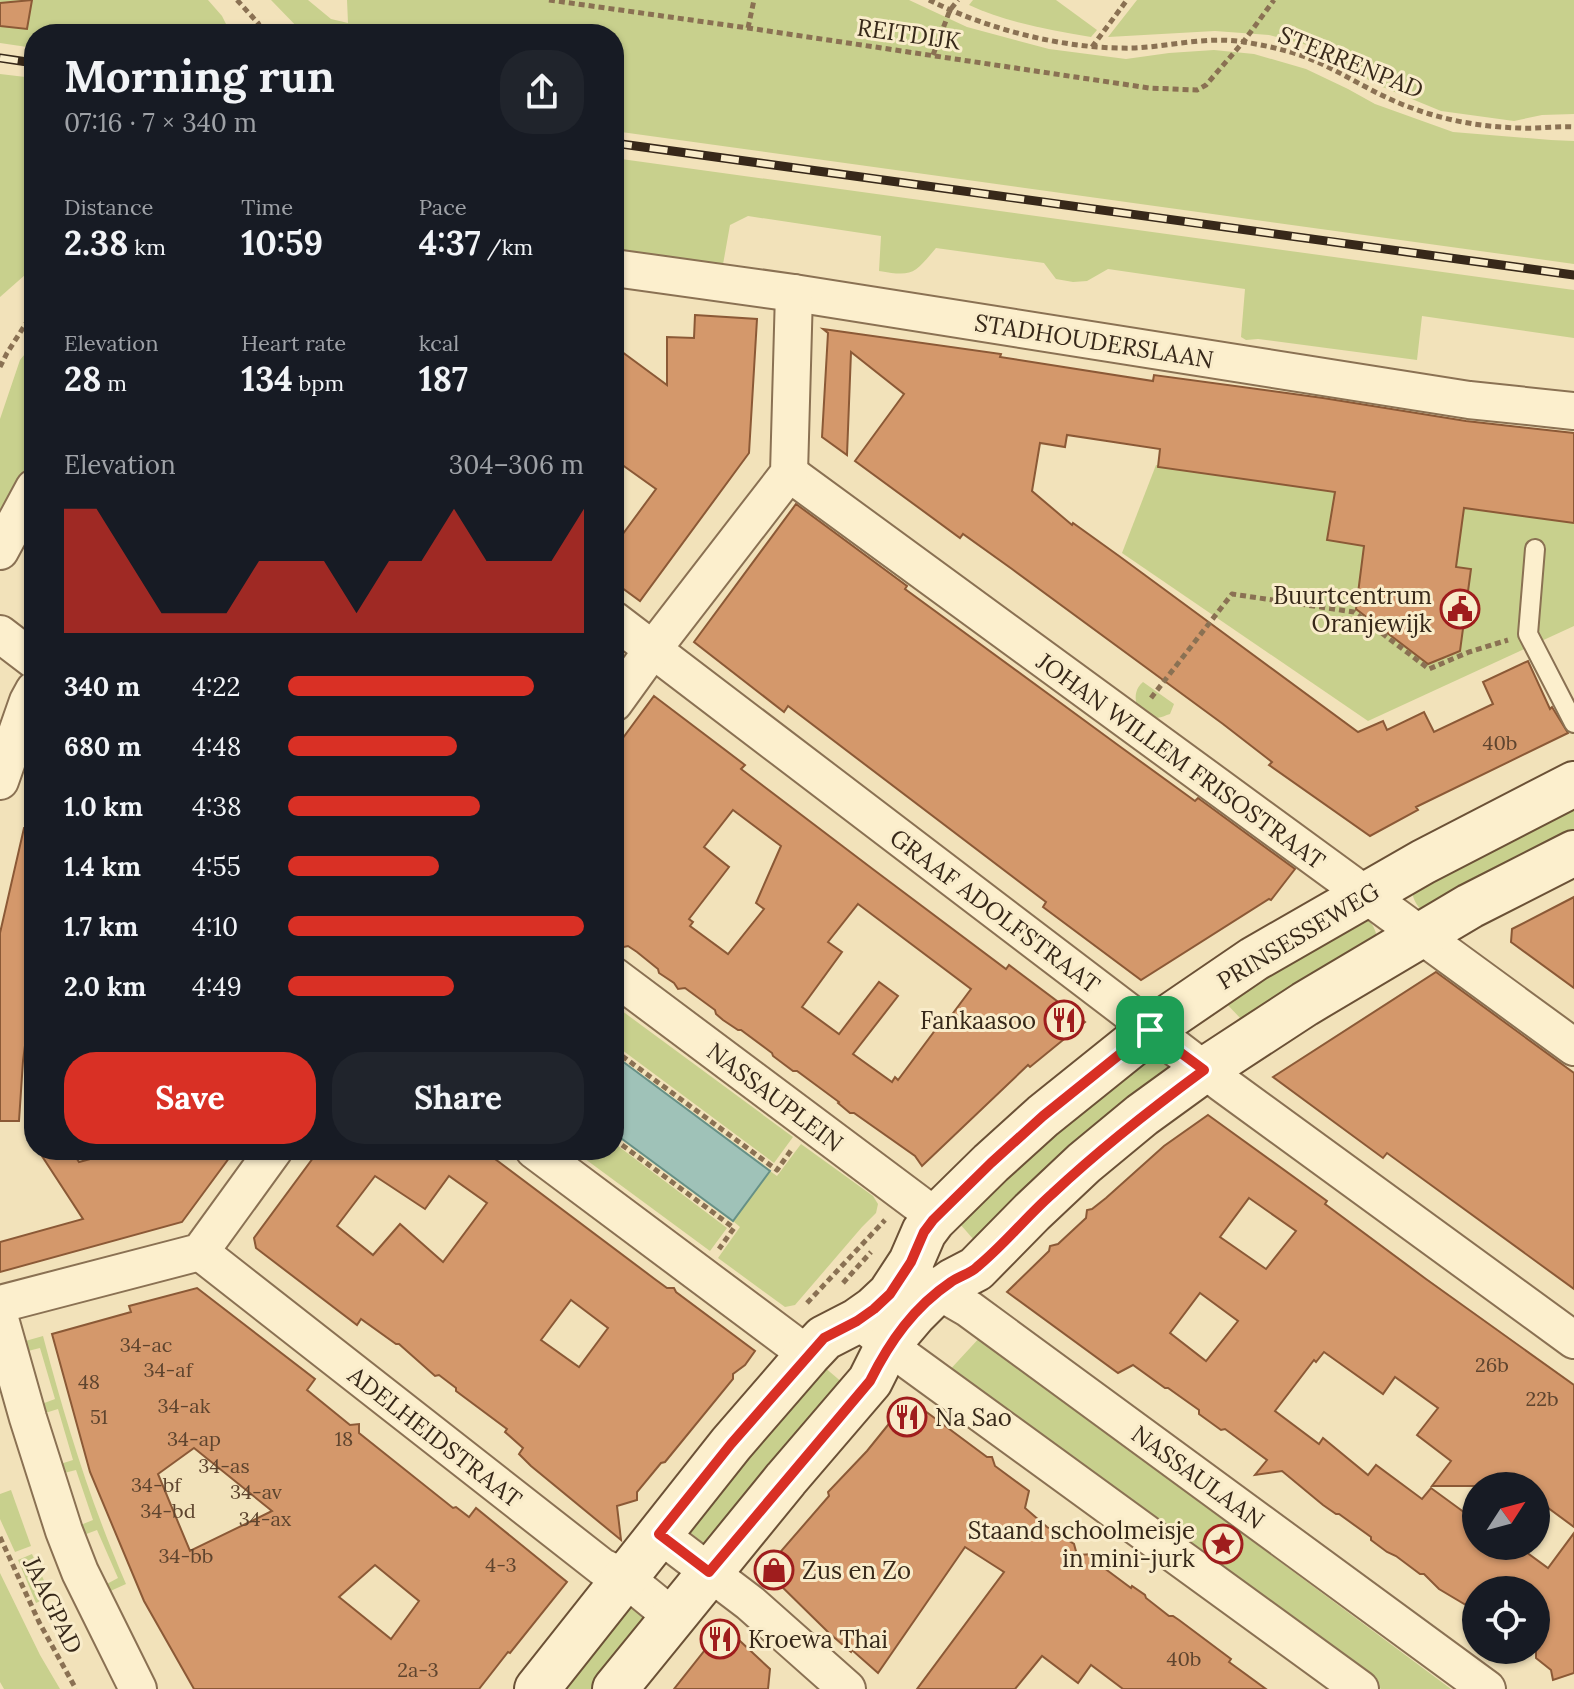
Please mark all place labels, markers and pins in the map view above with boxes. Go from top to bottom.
place label: Buurtcentrum Oranjewijk [1273,580,1432,639]
public building icon: Buurtcentrum Oranjewijk [1439,588,1481,630]
pin [1116,996,1184,1064]
restaurant icon: Fankaasoo [1043,999,1085,1041]
place label: Fankaasoo [920,1005,1036,1036]
restaurant icon: Na Sao [886,1396,928,1438]
place label: Na Sao [935,1402,1012,1433]
place label: Staand schoolmeisje in mini-jurk [968,1515,1195,1574]
place icon: Staand schoolmeisje in mini-jurk [1202,1523,1244,1565]
shop icon: Zus en Zo [753,1549,795,1591]
place label: Zus en Zo [802,1555,911,1586]
restaurant icon: Kroewa Thai [699,1618,741,1660]
place label: Kroewa Thai [748,1624,888,1655]

